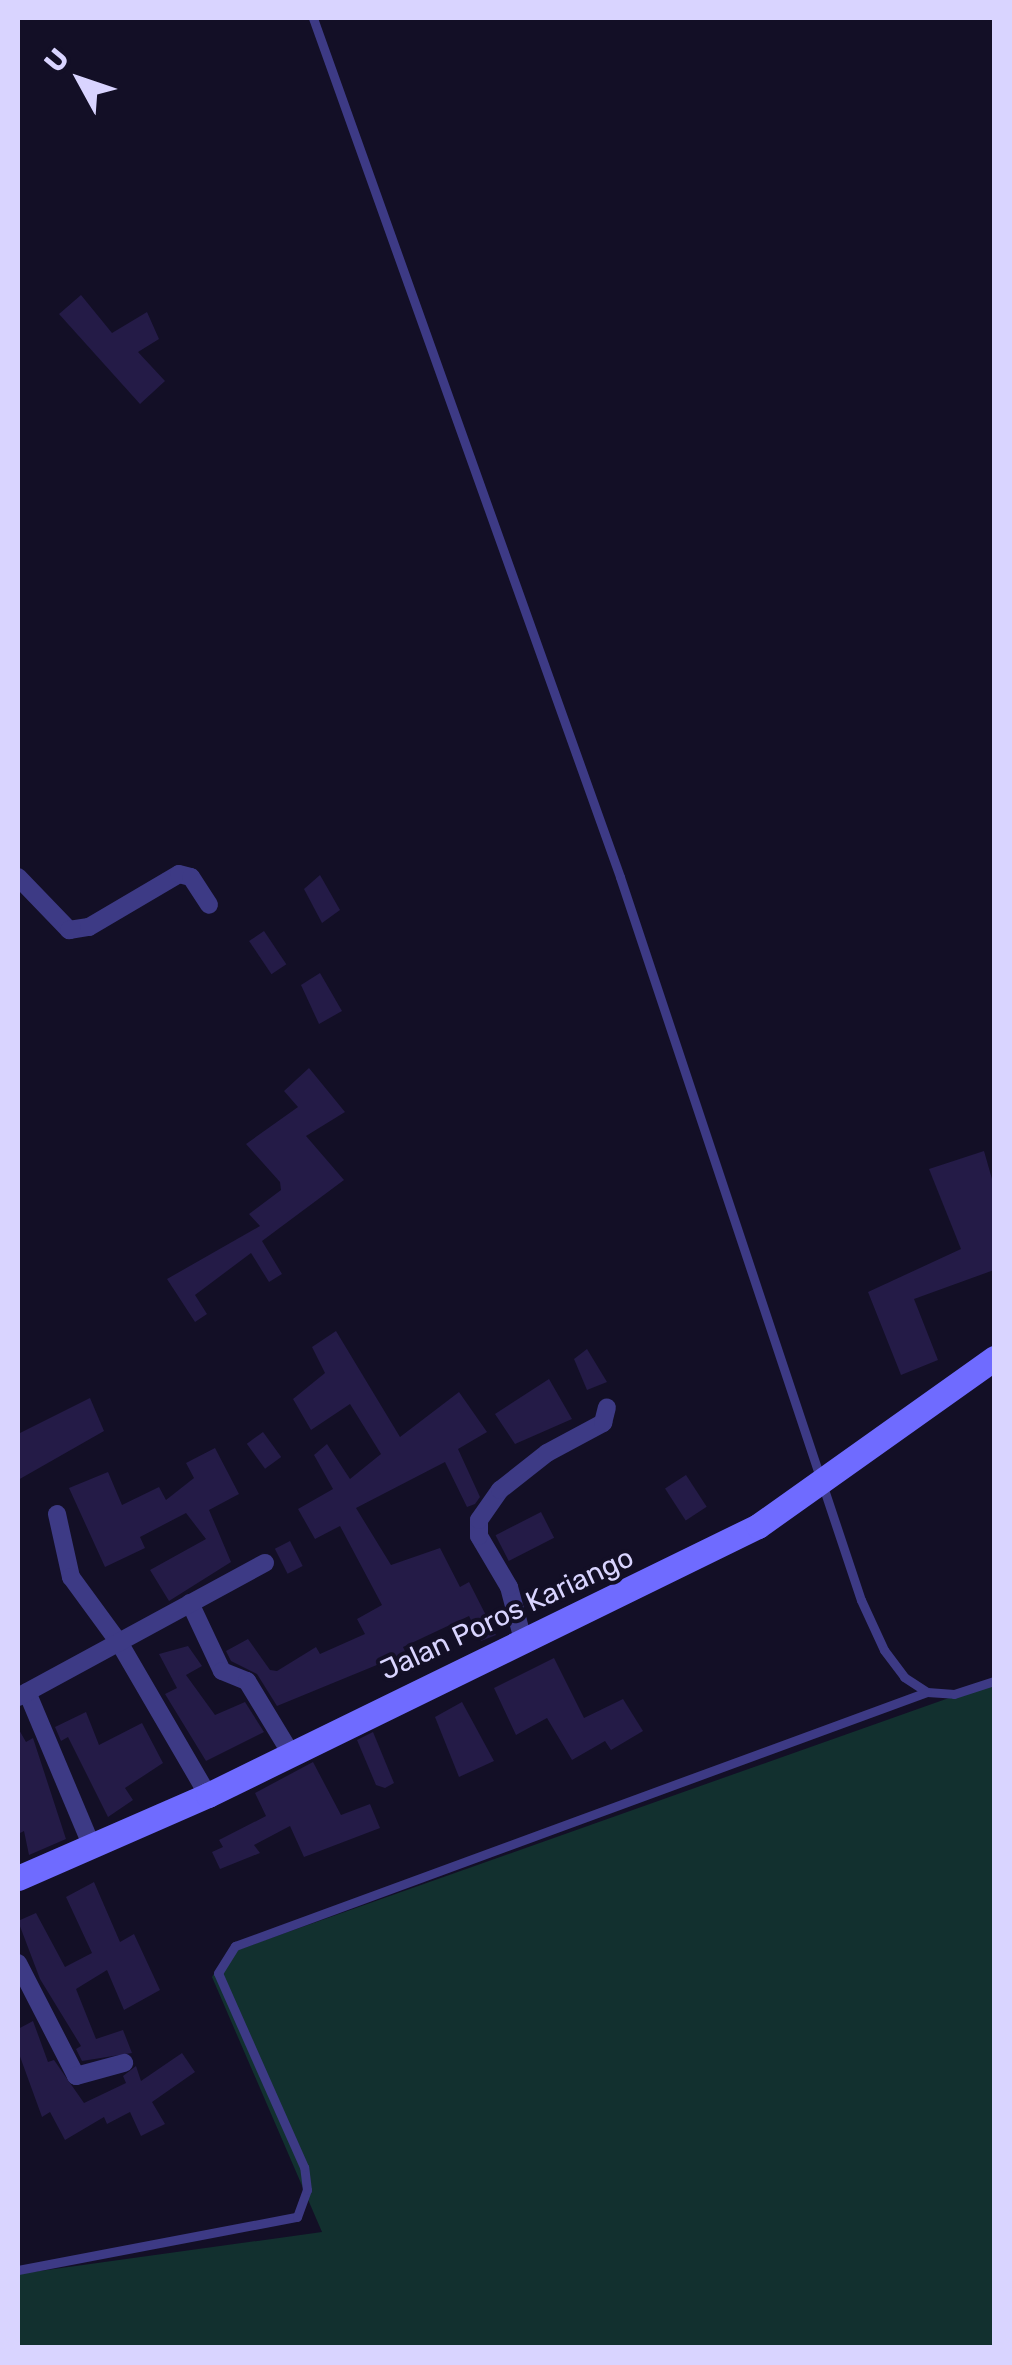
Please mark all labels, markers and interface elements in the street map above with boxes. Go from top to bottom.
north arrow [30,30,130,130]
text: U [37,42,76,79]
street label: Jalan Poros Kariango [375,1541,639,1687]

